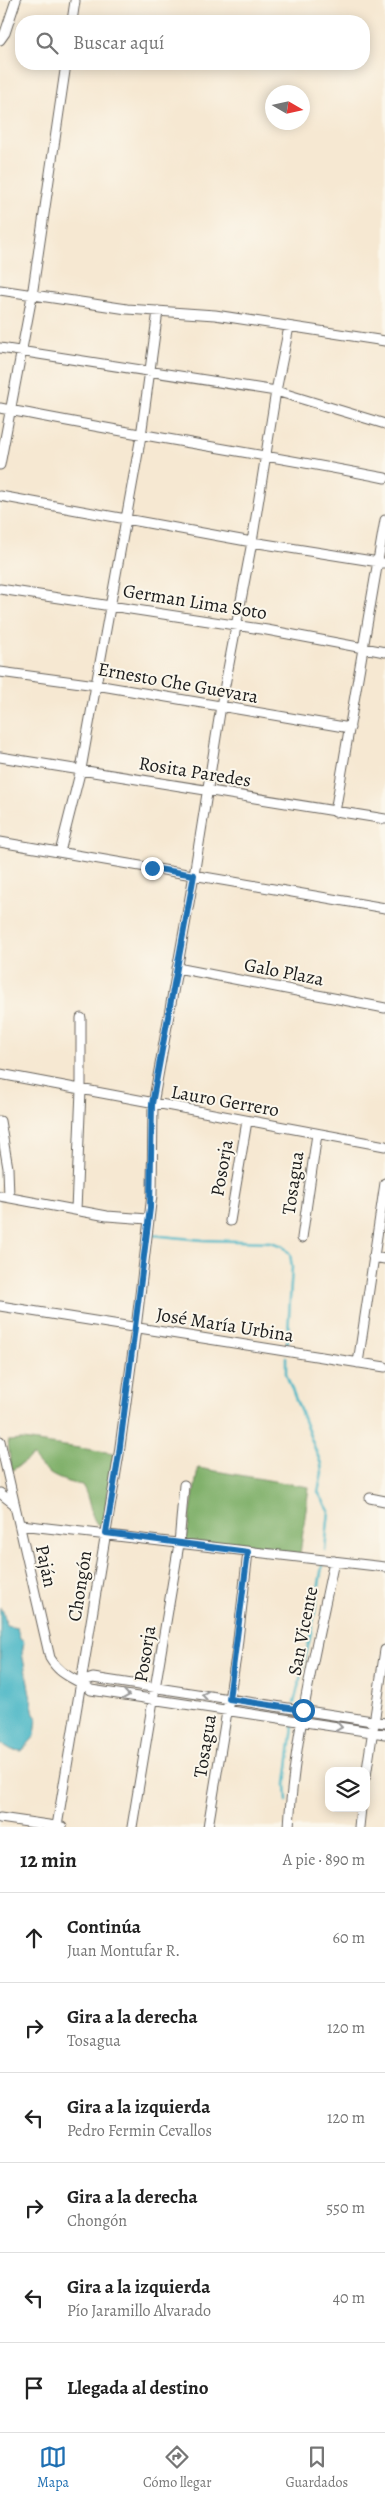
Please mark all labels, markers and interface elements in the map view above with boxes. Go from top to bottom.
search box [15,15,370,70]
icon: search [33,29,61,57]
text: Buscar aquí [73,30,164,56]
north arrow [265,85,310,130]
street label: German Lima Soto [121,578,269,626]
street label: Ernesto Che Guevara [96,656,260,710]
street label: Rosita Paredes [137,750,253,794]
route end [141,857,164,880]
street label: Galo Plaza [242,952,326,992]
street label: Lauro Gerrero [169,1079,281,1123]
street label: Posorja [204,1138,240,1198]
street label: Tosagua [276,1149,310,1216]
street label: José María Urbina [154,1301,296,1349]
street label: Paján [29,1542,63,1590]
street label: Chongón [62,1549,98,1623]
street label: San Vicente [282,1584,324,1678]
street label: Posorja [128,1624,162,1684]
one-way arrow [123,1689,131,1700]
one-way arrow [201,1691,209,1701]
route start [292,1699,315,1722]
street label: Tosagua [187,1712,223,1780]
one-way arrow [335,1722,343,1732]
map controls [325,1767,370,1812]
button: layers [325,1767,370,1812]
text: 12 min [20,1846,77,1874]
text: A pie · 890 m [283,1849,365,1871]
text: Continúa [67,1914,141,1940]
icon: ahead [20,1924,48,1952]
text: 60 m [333,1927,365,1949]
text: Juan Montufar R. [67,1940,180,1962]
text: Gira a la derecha [67,2004,198,2030]
icon: right [20,2014,48,2042]
text: 120 m [327,2017,365,2039]
text: Tosagua [67,2030,121,2052]
text: Gira a la izquierda [67,2094,210,2120]
icon: left [20,2104,48,2132]
text: 120 m [327,2107,365,2129]
text: Pedro Fermin Cevallos [67,2120,212,2142]
text: Gira a la derecha [67,2184,198,2210]
icon: right [20,2194,48,2222]
text: 550 m [326,2197,365,2219]
text: Chongón [67,2210,127,2232]
text: Gira a la izquierda [67,2274,210,2300]
icon: left [20,2284,48,2312]
text: 40 m [333,2287,365,2309]
text: Pío Jaramillo Alvarado [67,2300,211,2322]
icon: arrive [20,2374,48,2402]
text: Llegada al destino [67,2375,209,2401]
tab: Mapa [37,2443,69,2492]
tab: Cómo llegar [143,2443,212,2492]
tab: Guardados [285,2443,348,2492]

